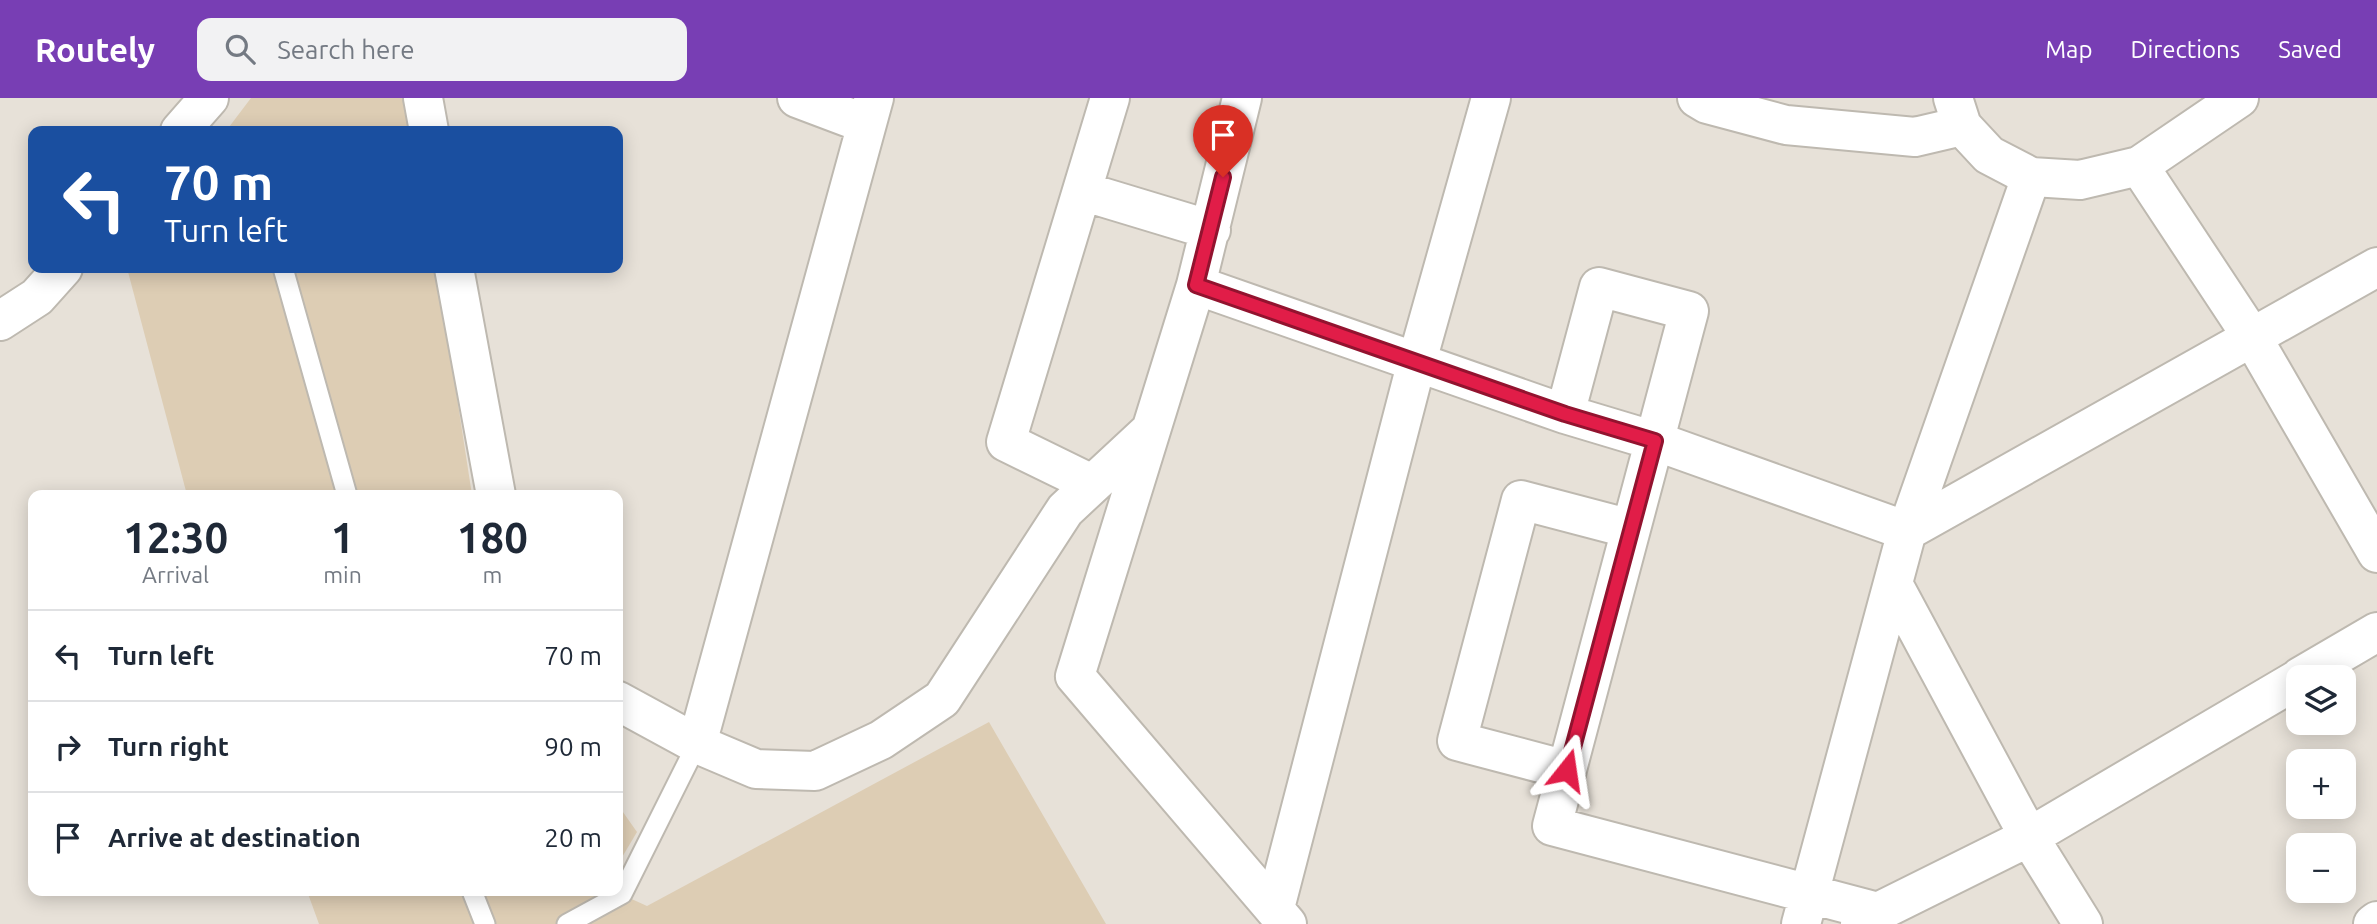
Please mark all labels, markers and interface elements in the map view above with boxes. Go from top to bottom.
search box [197,18,687,81]
icon: search [221,30,259,68]
text: Routely [35,31,155,68]
text: Search here [277,35,415,64]
text: Map [2045,36,2092,63]
text: Directions [2130,36,2240,63]
text: Saved [2278,36,2342,63]
pin [1193,105,1253,177]
icon: arrive [1204,116,1242,154]
icon: left [49,154,140,245]
text: 70 m [164,154,273,209]
text: Turn left [164,212,288,248]
text: 12:30 [123,514,228,561]
text: 1 [331,514,354,561]
text: 180 [457,514,528,561]
text: Arrival [142,562,209,587]
text: min [323,562,362,587]
text: m [482,562,502,587]
icon: left [49,637,87,675]
text: Turn left [108,641,214,670]
text: 70 m [544,641,602,670]
map controls [2286,665,2356,903]
button: layers [2286,665,2356,735]
icon: right [49,728,87,766]
text: Turn right [108,732,229,761]
text: 90 m [544,732,602,761]
position arrow [1530,733,1604,807]
button: + [2286,749,2356,819]
icon: arrive [49,819,87,857]
text: Arrive at destination [108,823,361,852]
text: 20 m [544,823,602,852]
button: − [2286,833,2356,903]

